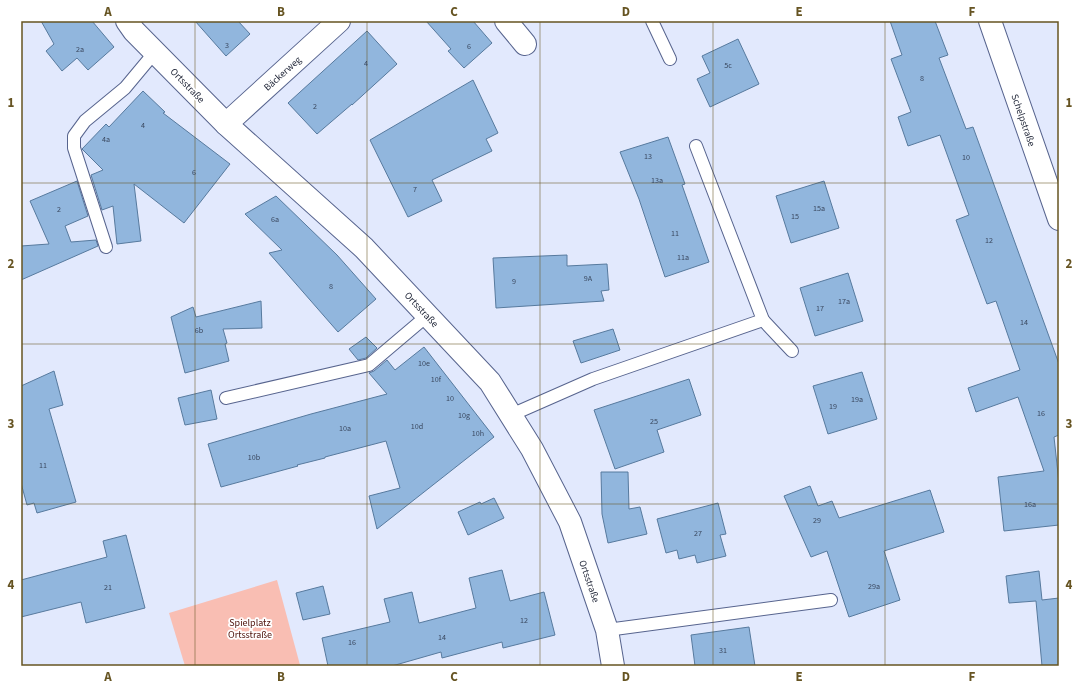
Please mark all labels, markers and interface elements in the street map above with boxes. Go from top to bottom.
text: A [103,3,112,21]
text: B [277,3,285,21]
text: C [450,3,458,21]
text: D [622,3,630,21]
text: E [795,3,803,21]
text: F [969,3,976,21]
house number: 3 [225,40,229,51]
house number: 6 [467,41,471,52]
house number: 2a [76,44,84,55]
street label: Bäckerweg [261,53,304,94]
house number: 4 [364,58,368,69]
house number: 5c [724,60,732,71]
street label: Ortsstraße [167,65,208,106]
house number: 8 [920,73,924,84]
street label: Schelpstraße [1008,92,1039,149]
text: 1 [8,94,15,112]
text: 1 [1066,94,1073,112]
house number: 2 [313,101,317,112]
house number: 4 [141,120,145,131]
house number: 4a [102,134,110,145]
house number: 13 [644,151,652,162]
house number: 10 [962,152,970,163]
house number: 6 [192,167,196,178]
house number: 13a [651,175,663,186]
house number: 7 [413,184,417,195]
house number: 15a [813,203,825,214]
house number: 2 [57,204,61,215]
house number: 15 [791,211,799,222]
house number: 6a [271,214,279,225]
house number: 11 [671,228,679,239]
house number: 12 [985,235,993,246]
house number: 11a [677,252,689,263]
text: 2 [8,255,15,273]
text: 2 [1066,255,1073,273]
house number: 9A [584,273,593,284]
house number: 9 [512,276,516,287]
house number: 8 [329,281,333,292]
street label: Ortsstraße [401,289,441,331]
house number: 17a [838,296,850,307]
house number: 17 [816,303,824,314]
house number: 14 [1020,317,1028,328]
house number: 6b [195,325,204,336]
house number: 10e [418,358,430,369]
house number: 10f [431,374,442,385]
house number: 10 [446,393,454,404]
house number: 19a [851,394,863,405]
house number: 19 [829,401,837,412]
house number: 16 [1037,408,1045,419]
house number: 10g [458,410,470,421]
text: 3 [8,415,15,433]
text: 3 [1066,415,1073,433]
house number: 25 [650,416,658,427]
house number: 10d [411,421,423,432]
house number: 10a [339,423,351,434]
house number: 10h [472,428,484,439]
house number: 10b [248,452,261,463]
house number: 11 [39,460,47,471]
house number: 16a [1024,499,1036,510]
house number: 29 [813,515,821,526]
house number: 27 [694,528,702,539]
street label: Ortsstraße [575,558,603,604]
text: 4 [8,576,15,594]
text: 4 [1066,576,1073,594]
house number: 29a [868,581,880,592]
house number: 21 [104,582,112,593]
house number: 12 [520,615,528,626]
park label: Spielplatz Ortsstraße [228,616,272,642]
house number: 14 [438,632,446,643]
house number: 16 [348,637,356,648]
house number: 31 [719,645,727,656]
text: A [103,668,112,686]
text: B [277,668,285,686]
text: C [450,668,458,686]
text: D [622,668,630,686]
text: E [795,668,803,686]
text: F [969,668,976,686]

